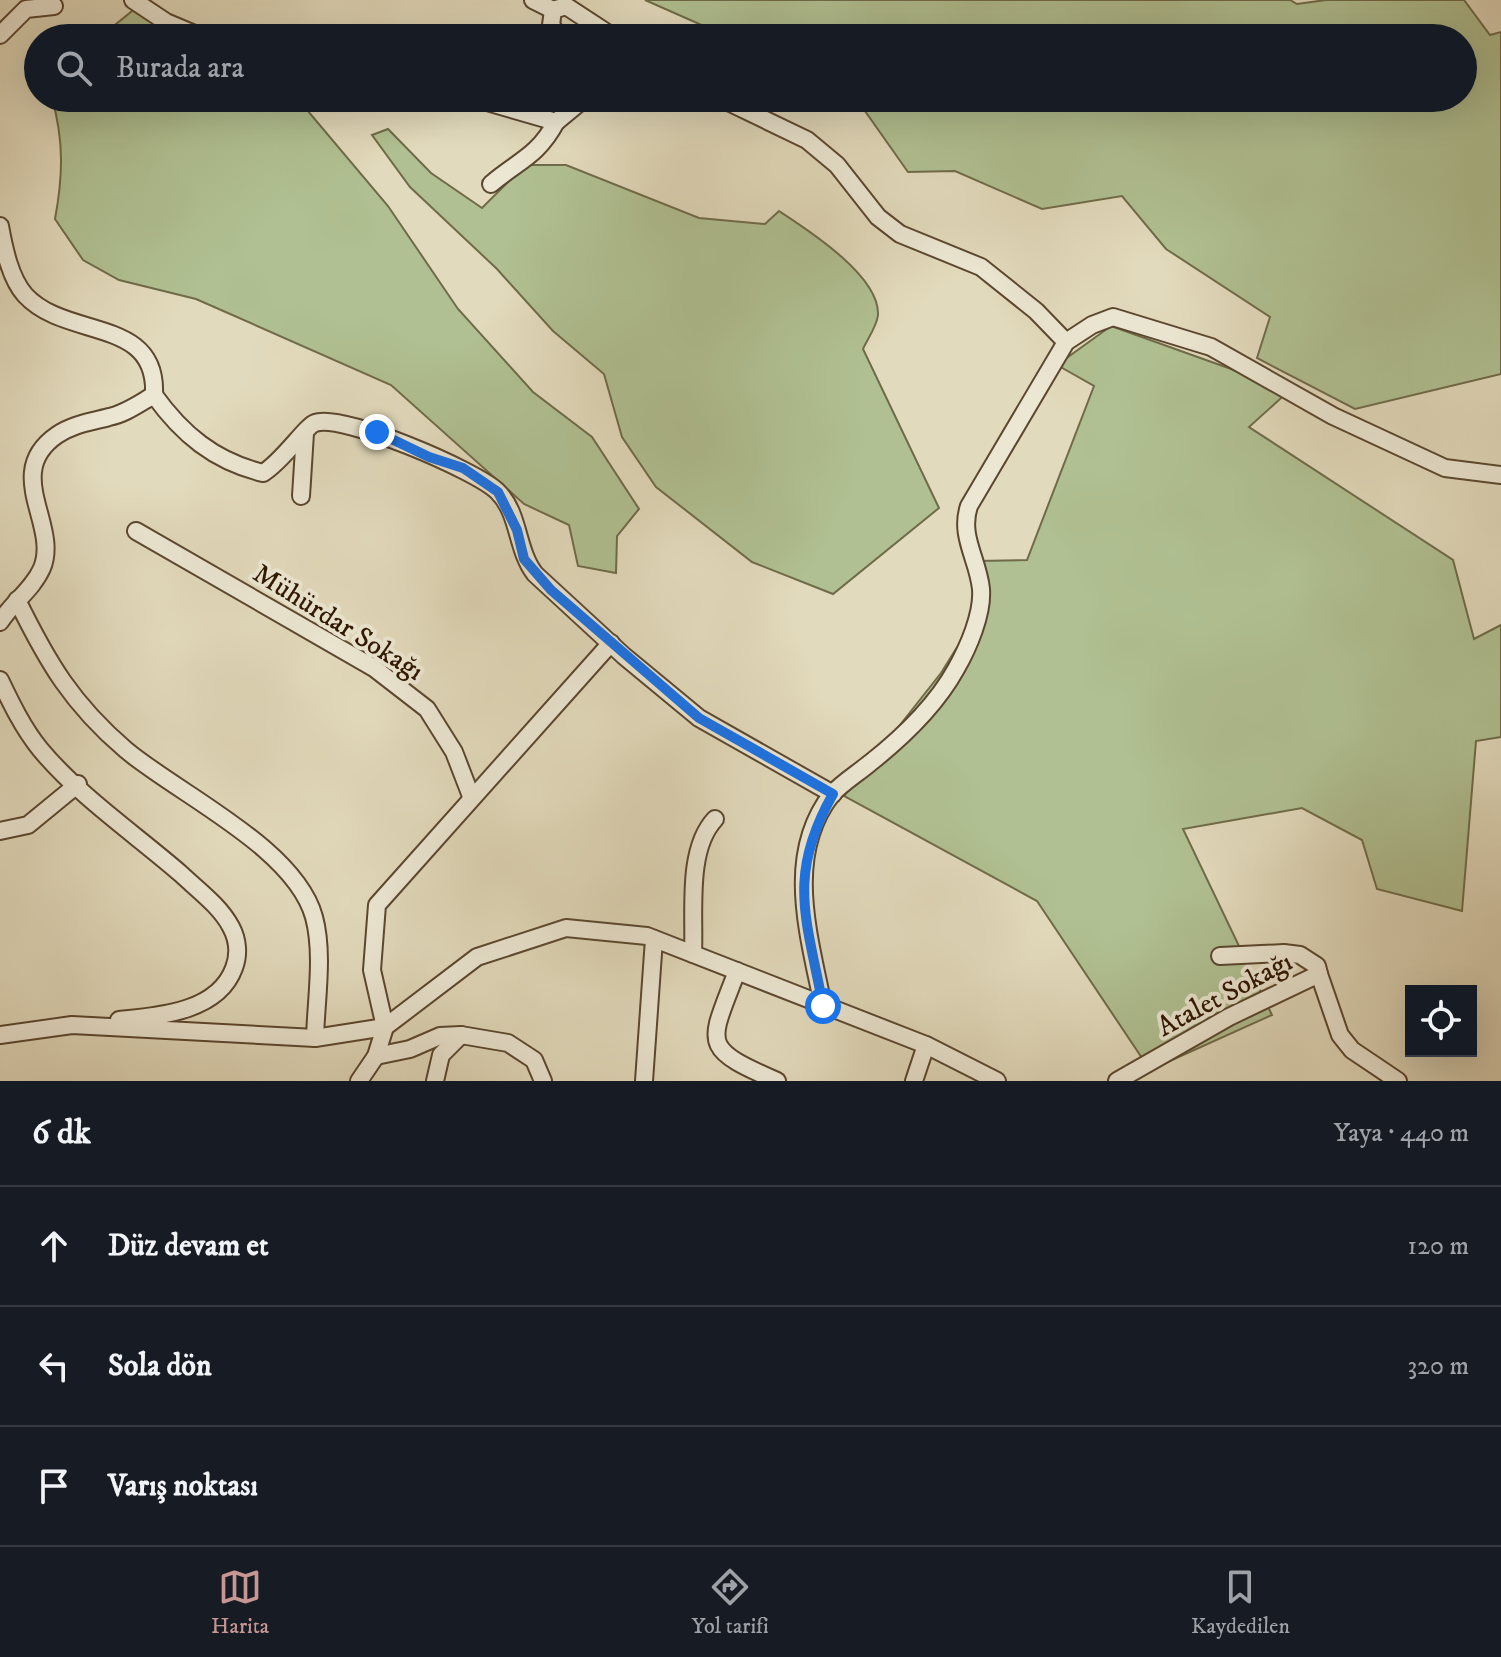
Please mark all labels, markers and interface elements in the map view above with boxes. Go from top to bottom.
search box [24,24,1477,112]
icon: search [52,46,96,90]
text: Burada ara [116,50,244,87]
route end [359,414,395,450]
street label: Mühürdar Sokağı [247,556,430,689]
street label: Atalet Sokağı [1151,944,1298,1045]
map controls [1405,985,1477,1057]
button: locate [1405,985,1477,1057]
route start [805,988,841,1024]
text: 6 dk [32,1112,91,1154]
text: Yaya · 440 m [1334,1117,1469,1150]
icon: ahead [32,1224,76,1268]
text: Düz devam et [108,1228,269,1265]
text: 120 m [1408,1230,1469,1263]
icon: left [32,1344,76,1388]
text: Sola dön [108,1348,212,1385]
text: 320 m [1407,1350,1469,1383]
icon: arrive [32,1464,76,1508]
text: Varış noktası [108,1468,258,1505]
tab: Harita [211,1565,269,1640]
tab: Yol tarifi [691,1565,769,1640]
tab: Kaydedilen [1191,1565,1290,1640]

